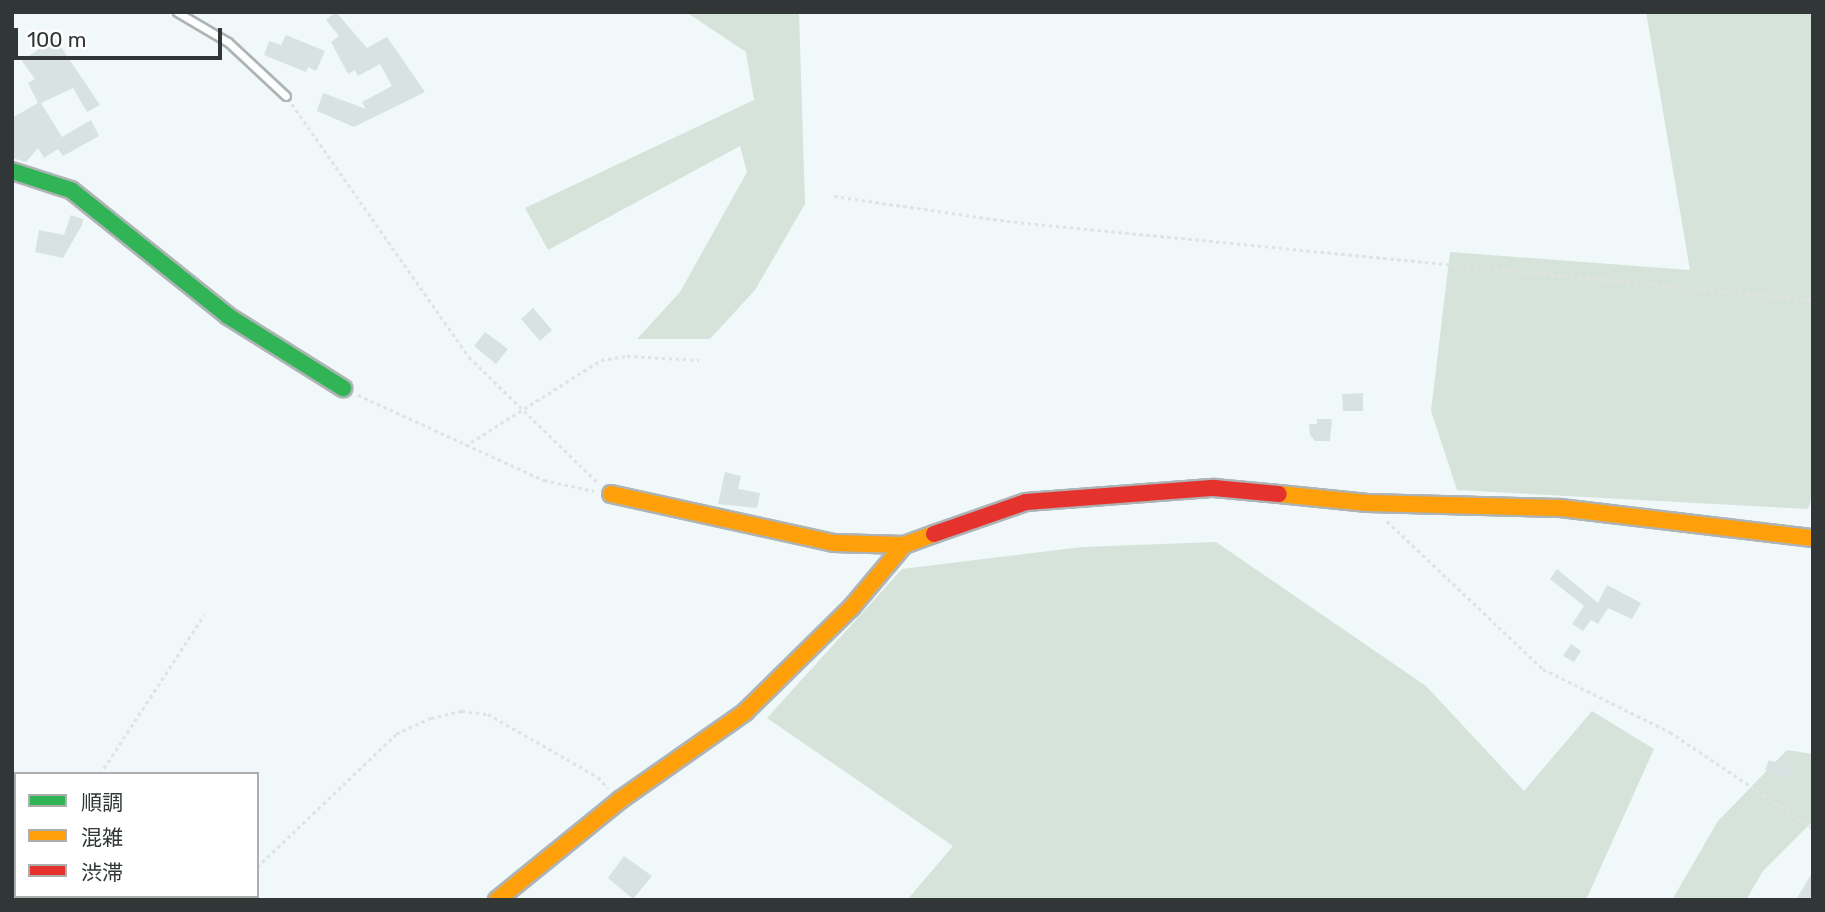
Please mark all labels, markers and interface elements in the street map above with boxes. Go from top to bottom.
scale bar [18,14,226,58]
text: 100 m [27,27,86,52]
legend [14,772,259,898]
text: 順調 [81,790,123,815]
text: 混雑 [81,825,123,850]
text: 渋滞 [81,860,123,885]

